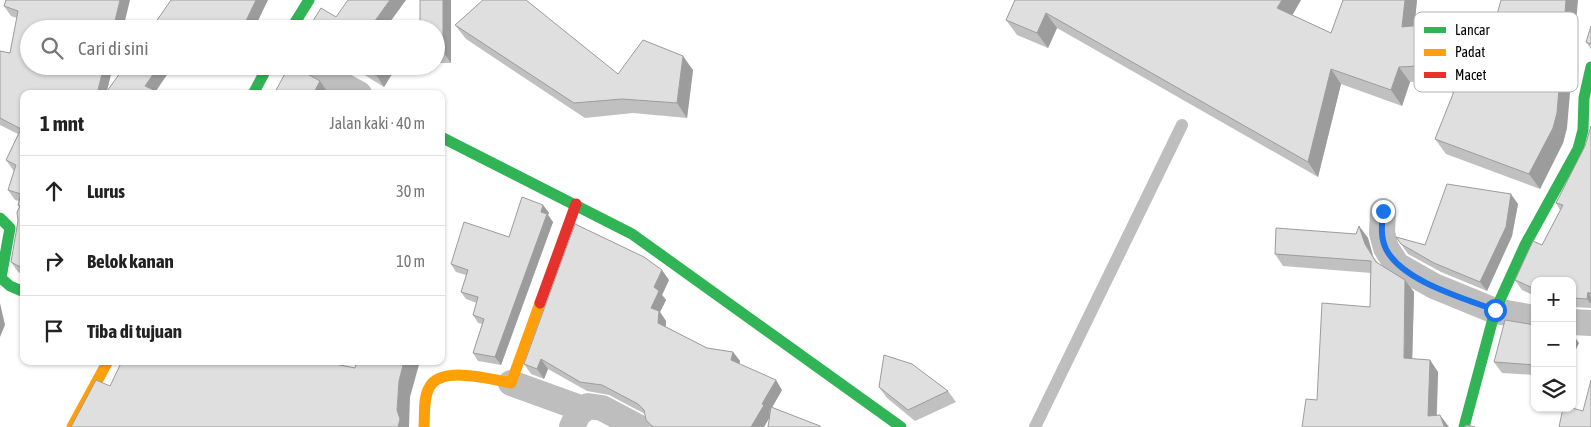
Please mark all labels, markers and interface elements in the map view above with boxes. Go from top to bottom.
legend [1414,12,1578,92]
search box [20,20,445,75]
text: Lancar [1455,22,1490,38]
icon: search [38,34,66,62]
text: Cari di sini [78,37,149,59]
text: Padat [1455,44,1485,60]
text: Macet [1455,67,1486,83]
text: 1 mnt [40,111,84,135]
text: Jalan kaki · 40 m [330,114,425,132]
icon: ahead [40,177,68,205]
text: Lurus [87,180,125,202]
text: 30 m [396,182,425,200]
route end [1372,200,1395,223]
icon: right [40,247,68,275]
text: Belok kanan [87,250,174,272]
text: 10 m [396,252,425,270]
map controls [1531,277,1576,412]
button: + [1531,277,1576,322]
route start [1484,299,1507,322]
icon: arrive [40,317,68,345]
text: Tiba di tujuan [87,320,182,342]
button: − [1531,322,1576,367]
button: layers [1531,367,1576,412]

